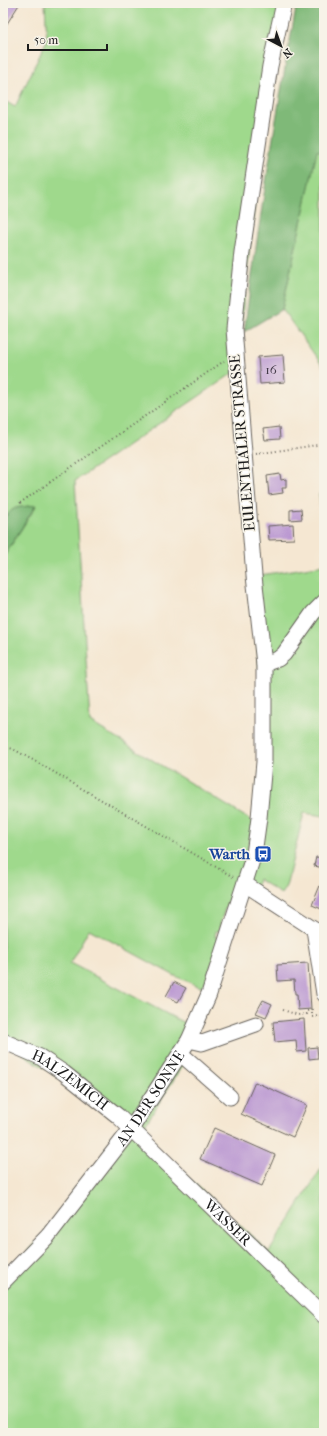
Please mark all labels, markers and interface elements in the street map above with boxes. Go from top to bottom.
scale bar [28,26,107,52]
north arrow [261,26,301,66]
text: 50 m [34,33,58,47]
text: N [279,46,295,61]
street label: EULENTHALER STRASSE [225,354,259,532]
house number: 16 [265,362,278,377]
bus stop icon: Warth [253,844,273,864]
place label: Warth [208,845,251,863]
street label: HALZEMICH [29,1046,112,1114]
street label: AN DER SONNE [112,1048,188,1150]
street label: WASSER [199,1195,256,1250]

